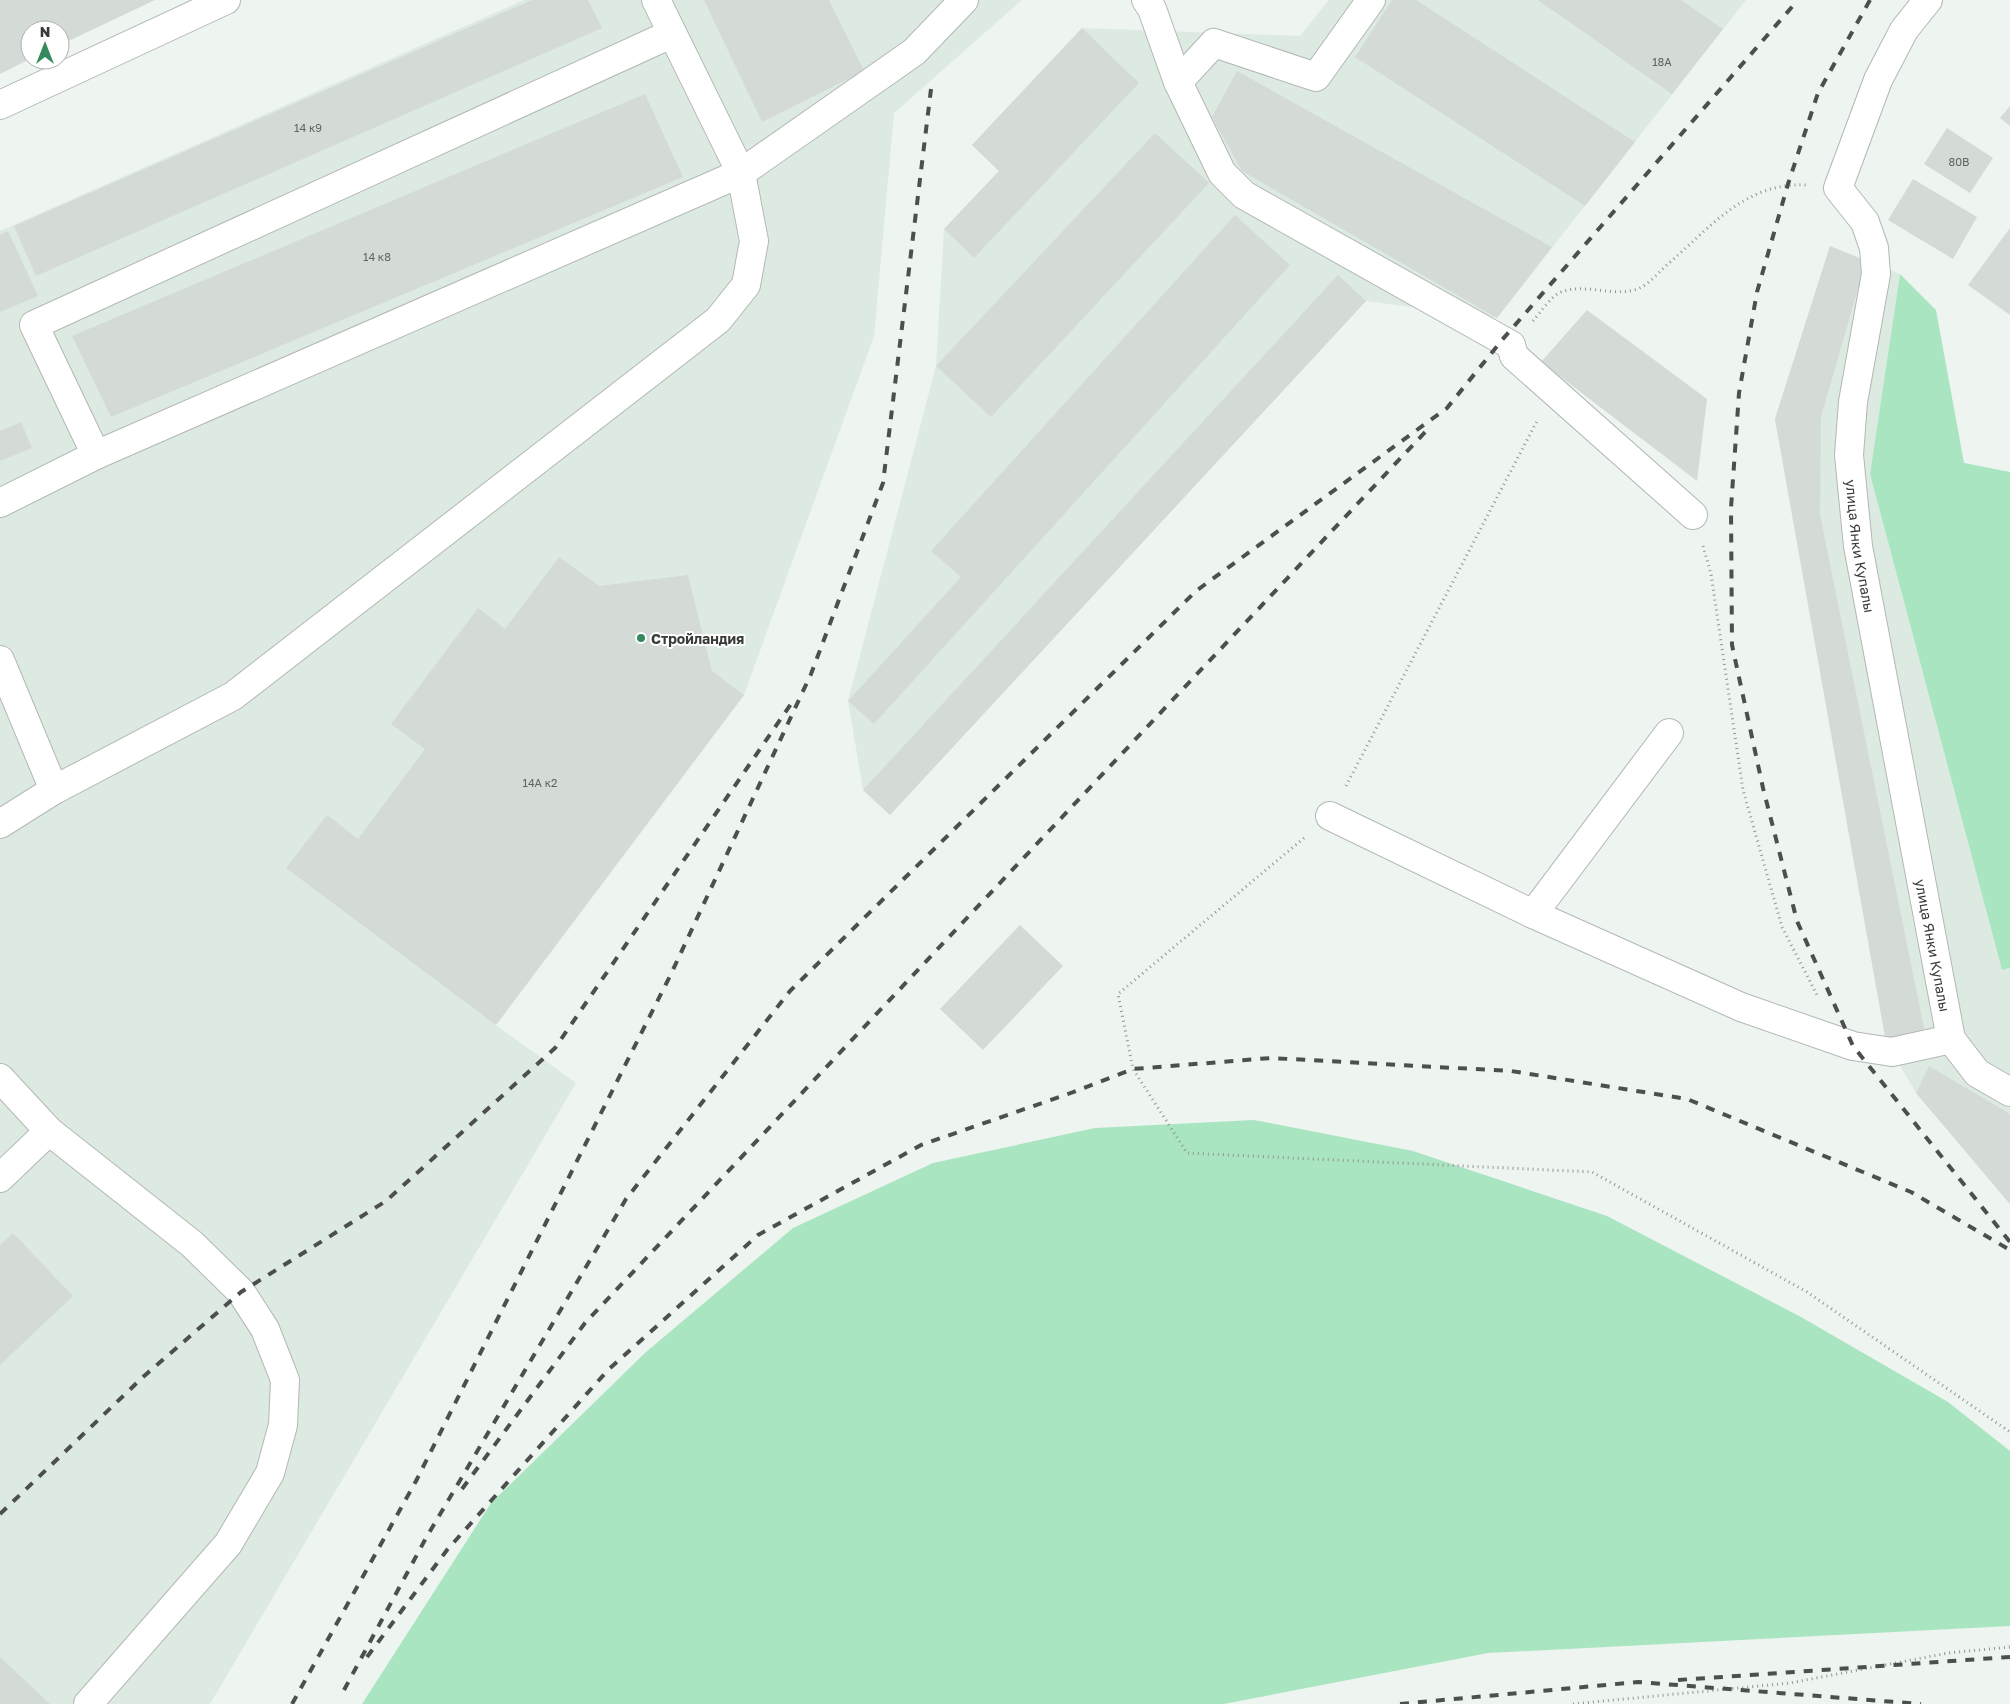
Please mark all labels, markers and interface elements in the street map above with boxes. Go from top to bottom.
north arrow [20,20,70,70]
text: N [40,23,50,40]
house number: 18А [1652,55,1672,68]
house number: 14 к9 [294,121,322,134]
house number: 80В [1949,155,1969,168]
house number: 14 к8 [363,250,391,263]
street label: улица Янки Купалы [1843,479,1879,614]
place label: Стройландия [651,630,744,647]
marker: Стройландия [635,632,647,644]
house number: 14А к2 [523,776,557,789]
street label: улица Янки Купалы [1913,878,1954,1013]

